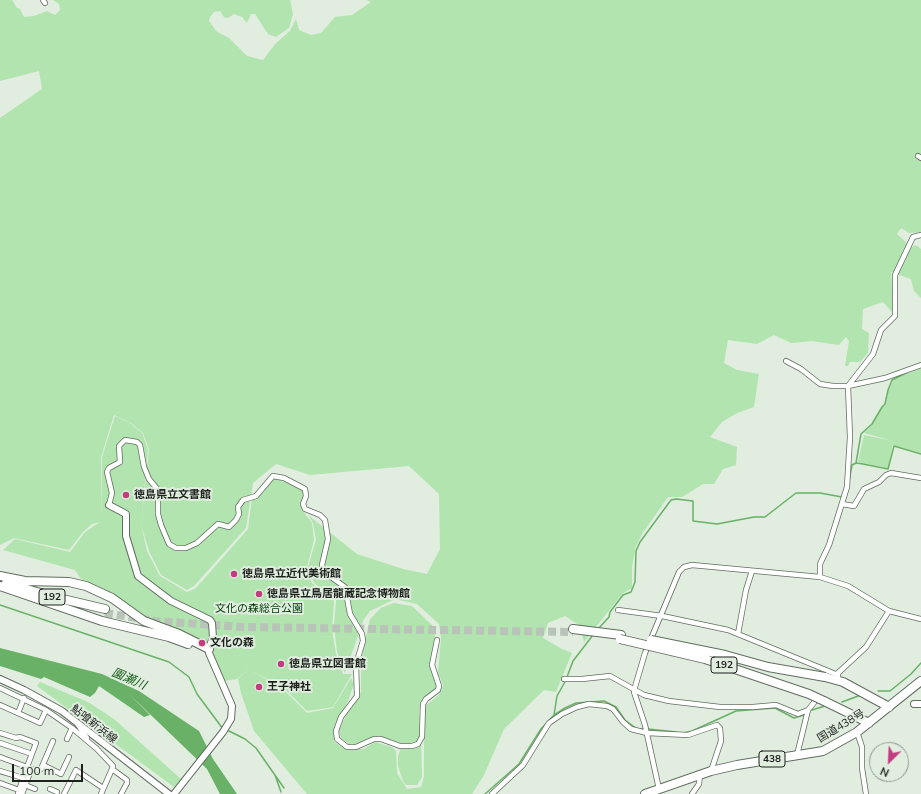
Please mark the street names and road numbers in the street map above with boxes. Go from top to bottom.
road number: 192 [39,589,65,605]
road number: 192 [711,657,737,673]
street label: 鮎喰新浜線 [68,702,120,746]
street label: 国道438号 [815,707,867,745]
road number: 438 [759,751,785,767]

